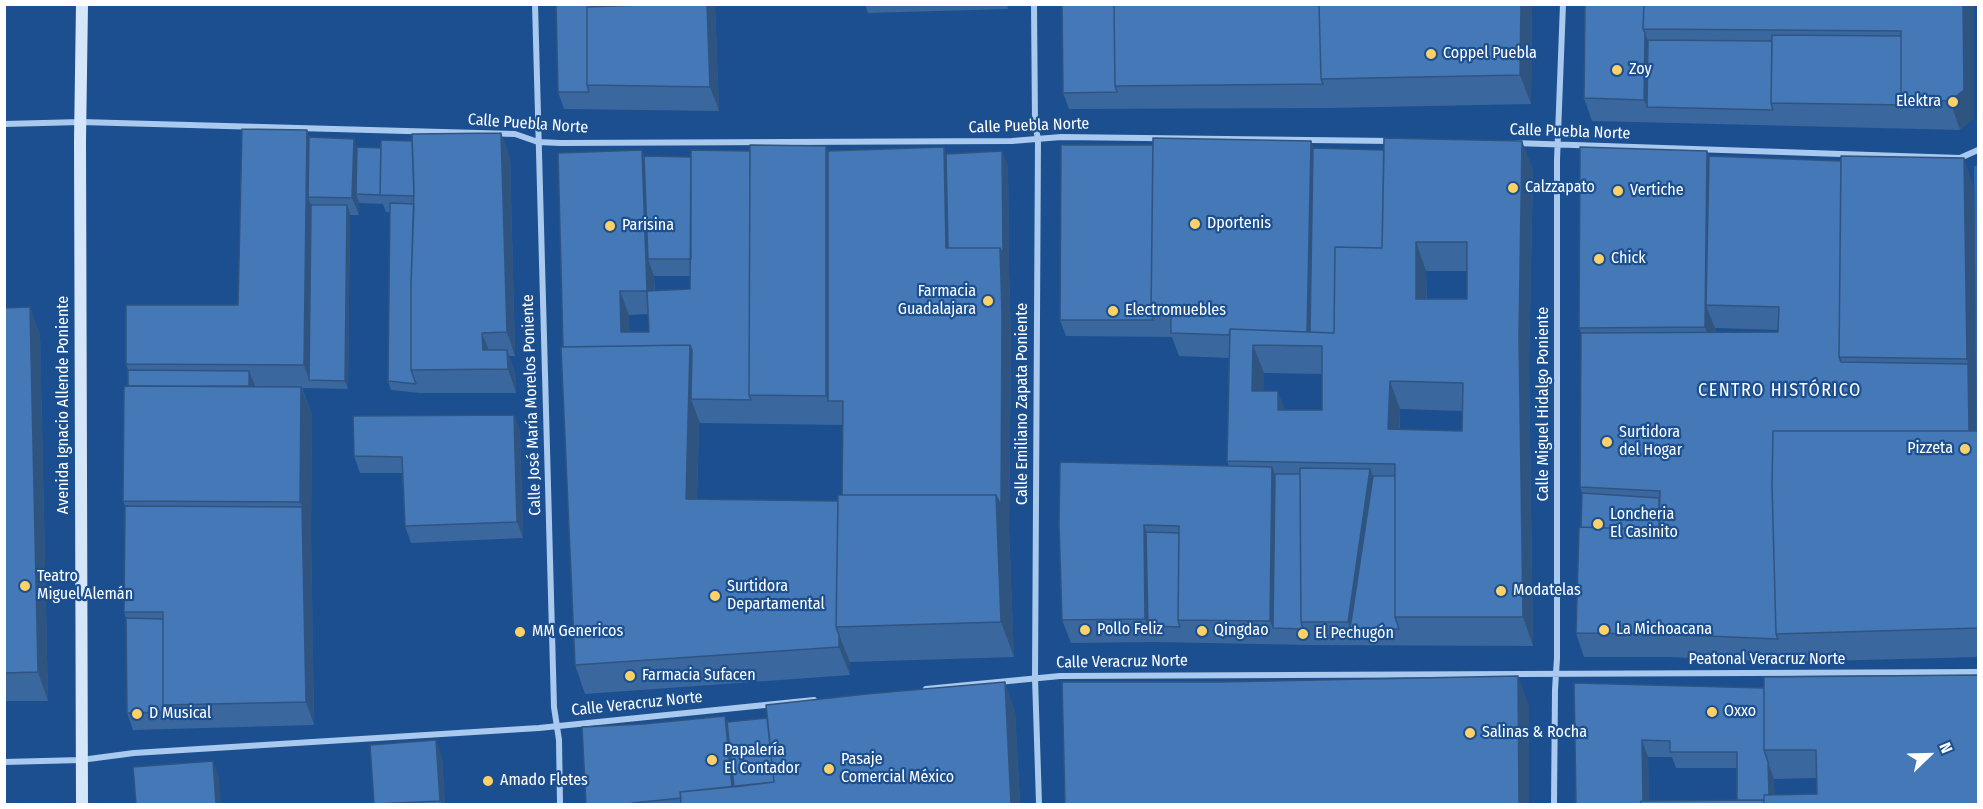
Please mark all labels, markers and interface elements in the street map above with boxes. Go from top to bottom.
place label: Coppel Puebla [1443,44,1537,64]
marker: Coppel Puebla [1424,47,1438,61]
place label: Zoy [1629,60,1652,80]
marker: Zoy [1610,63,1624,77]
place label: Elektra [1896,92,1941,112]
marker: Elektra [1946,95,1960,109]
street label: Calle Puebla Norte [467,110,589,138]
street label: Calle Puebla Norte [968,114,1090,138]
street label: Calle Puebla Norte [1509,120,1631,144]
place label: Calzzapato [1525,178,1595,198]
marker: Calzzapato [1506,181,1520,195]
place label: Vertiche [1630,181,1684,201]
marker: Vertiche [1611,184,1625,198]
place label: Dportenis [1207,214,1271,234]
place label: Parisina [622,216,674,236]
marker: Dportenis [1188,217,1202,231]
marker: Parisina [603,219,617,233]
place label: Chick [1611,249,1646,269]
marker: Chick [1592,252,1606,266]
place label: Farmacia Guadalajara [898,282,976,320]
street label: Calle José María Morelos Poniente [519,294,545,516]
marker: Farmacia Guadalajara [981,294,995,308]
street label: Avenida Ignacio Allende Poniente [54,296,74,514]
place label: Electromuebles [1125,301,1226,321]
street label: Calle Emiliano Zapata Poniente [1013,303,1033,505]
marker: Electromuebles [1106,304,1120,318]
street label: Calle Miguel Hidalgo Poniente [1534,307,1554,501]
district label: CENTRO HISTÓRICO [1698,380,1862,402]
place label: Surtidora del Hogar [1619,423,1682,461]
marker: Surtidora del Hogar [1600,435,1614,449]
place label: Pizzeta [1907,439,1953,459]
marker: Pizzeta [1958,442,1972,456]
place label: Loncheria El Casinito [1610,505,1678,543]
marker: Loncheria El Casinito [1591,517,1605,531]
place label: Teatro Miguel Alemán [37,567,133,605]
place label: Surtidora Departamental [727,577,825,615]
marker: Teatro Miguel Alemán [18,579,32,593]
place label: Modatelas [1513,581,1581,601]
marker: Modatelas [1494,584,1508,598]
marker: Surtidora Departamental [708,589,722,603]
place label: Pollo Feliz [1097,620,1163,640]
place label: La Michoacana [1616,620,1712,640]
place label: Qingdao [1214,621,1269,641]
place label: MM Genericos [532,622,623,642]
marker: Pollo Feliz [1078,623,1092,637]
marker: La Michoacana [1597,623,1611,637]
marker: Qingdao [1195,624,1209,638]
place label: El Pechugón [1315,624,1394,644]
marker: MM Genericos [513,625,527,639]
marker: El Pechugón [1296,627,1310,641]
street label: Peatonal Veracruz Norte [1688,650,1846,670]
street label: Calle Veracruz Norte [1056,651,1188,673]
place label: Farmacia Sufacen [642,666,756,686]
marker: Farmacia Sufacen [623,669,637,683]
street label: Calle Veracruz Norte [570,688,704,720]
place label: Oxxo [1724,702,1756,722]
place label: D Musical [149,704,211,724]
marker: Oxxo [1705,705,1719,719]
marker: D Musical [130,707,144,721]
place label: Salinas & Rocha [1482,723,1587,743]
north arrow [1899,725,1959,785]
marker: Salinas & Rocha [1463,726,1477,740]
text: N [1935,740,1957,756]
place label: Papalería El Contador [724,741,800,779]
place label: Pasaje Comercial México [841,750,954,788]
marker: Papalería El Contador [705,753,719,767]
marker: Pasaje Comercial México [822,762,836,776]
place label: Amado Fletes [500,771,588,791]
marker: Amado Fletes [481,774,495,788]

